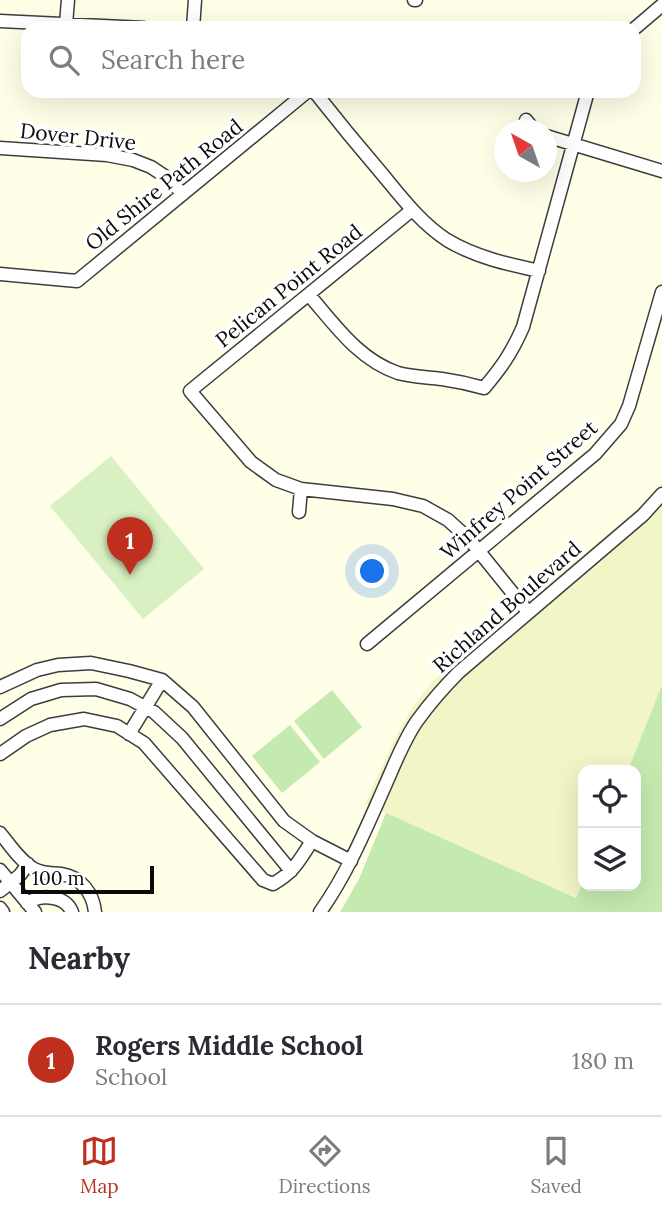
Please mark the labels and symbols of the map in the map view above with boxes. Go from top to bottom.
street label: Old Shire Path Road [79,113,248,256]
street label: Dover Drive [19,117,138,156]
north arrow [494,119,557,182]
street label: Pelican Point Road [210,218,368,353]
street label: Winfrey Point Street [435,413,603,565]
pin: 1 [107,517,153,575]
street label: Richland Boulevard [427,535,586,678]
your location [355,554,389,588]
scale bar [21,863,154,895]

